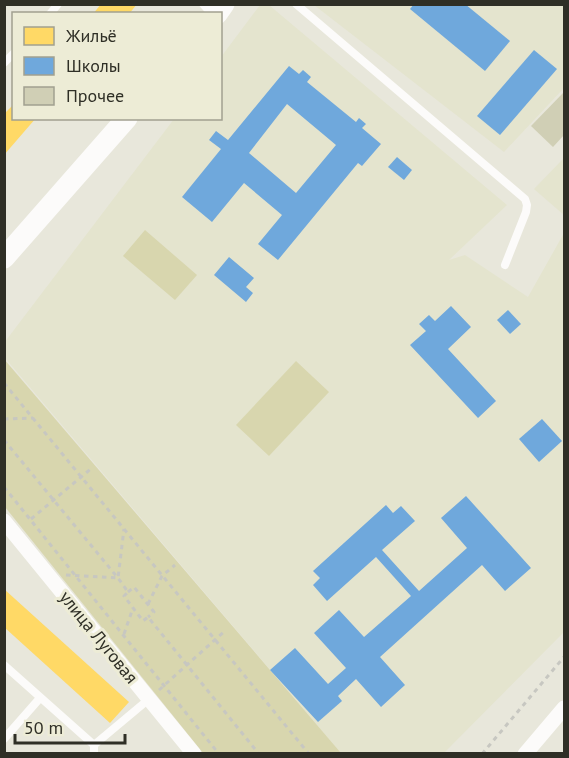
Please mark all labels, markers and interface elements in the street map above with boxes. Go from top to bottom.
legend [12,12,222,120]
text: Жильё [65,24,117,47]
text: Школы [66,54,121,77]
text: Прочее [66,84,124,107]
street label: улица Луговая [55,586,143,688]
scale bar [15,707,124,745]
text: 50 m [24,716,63,739]

